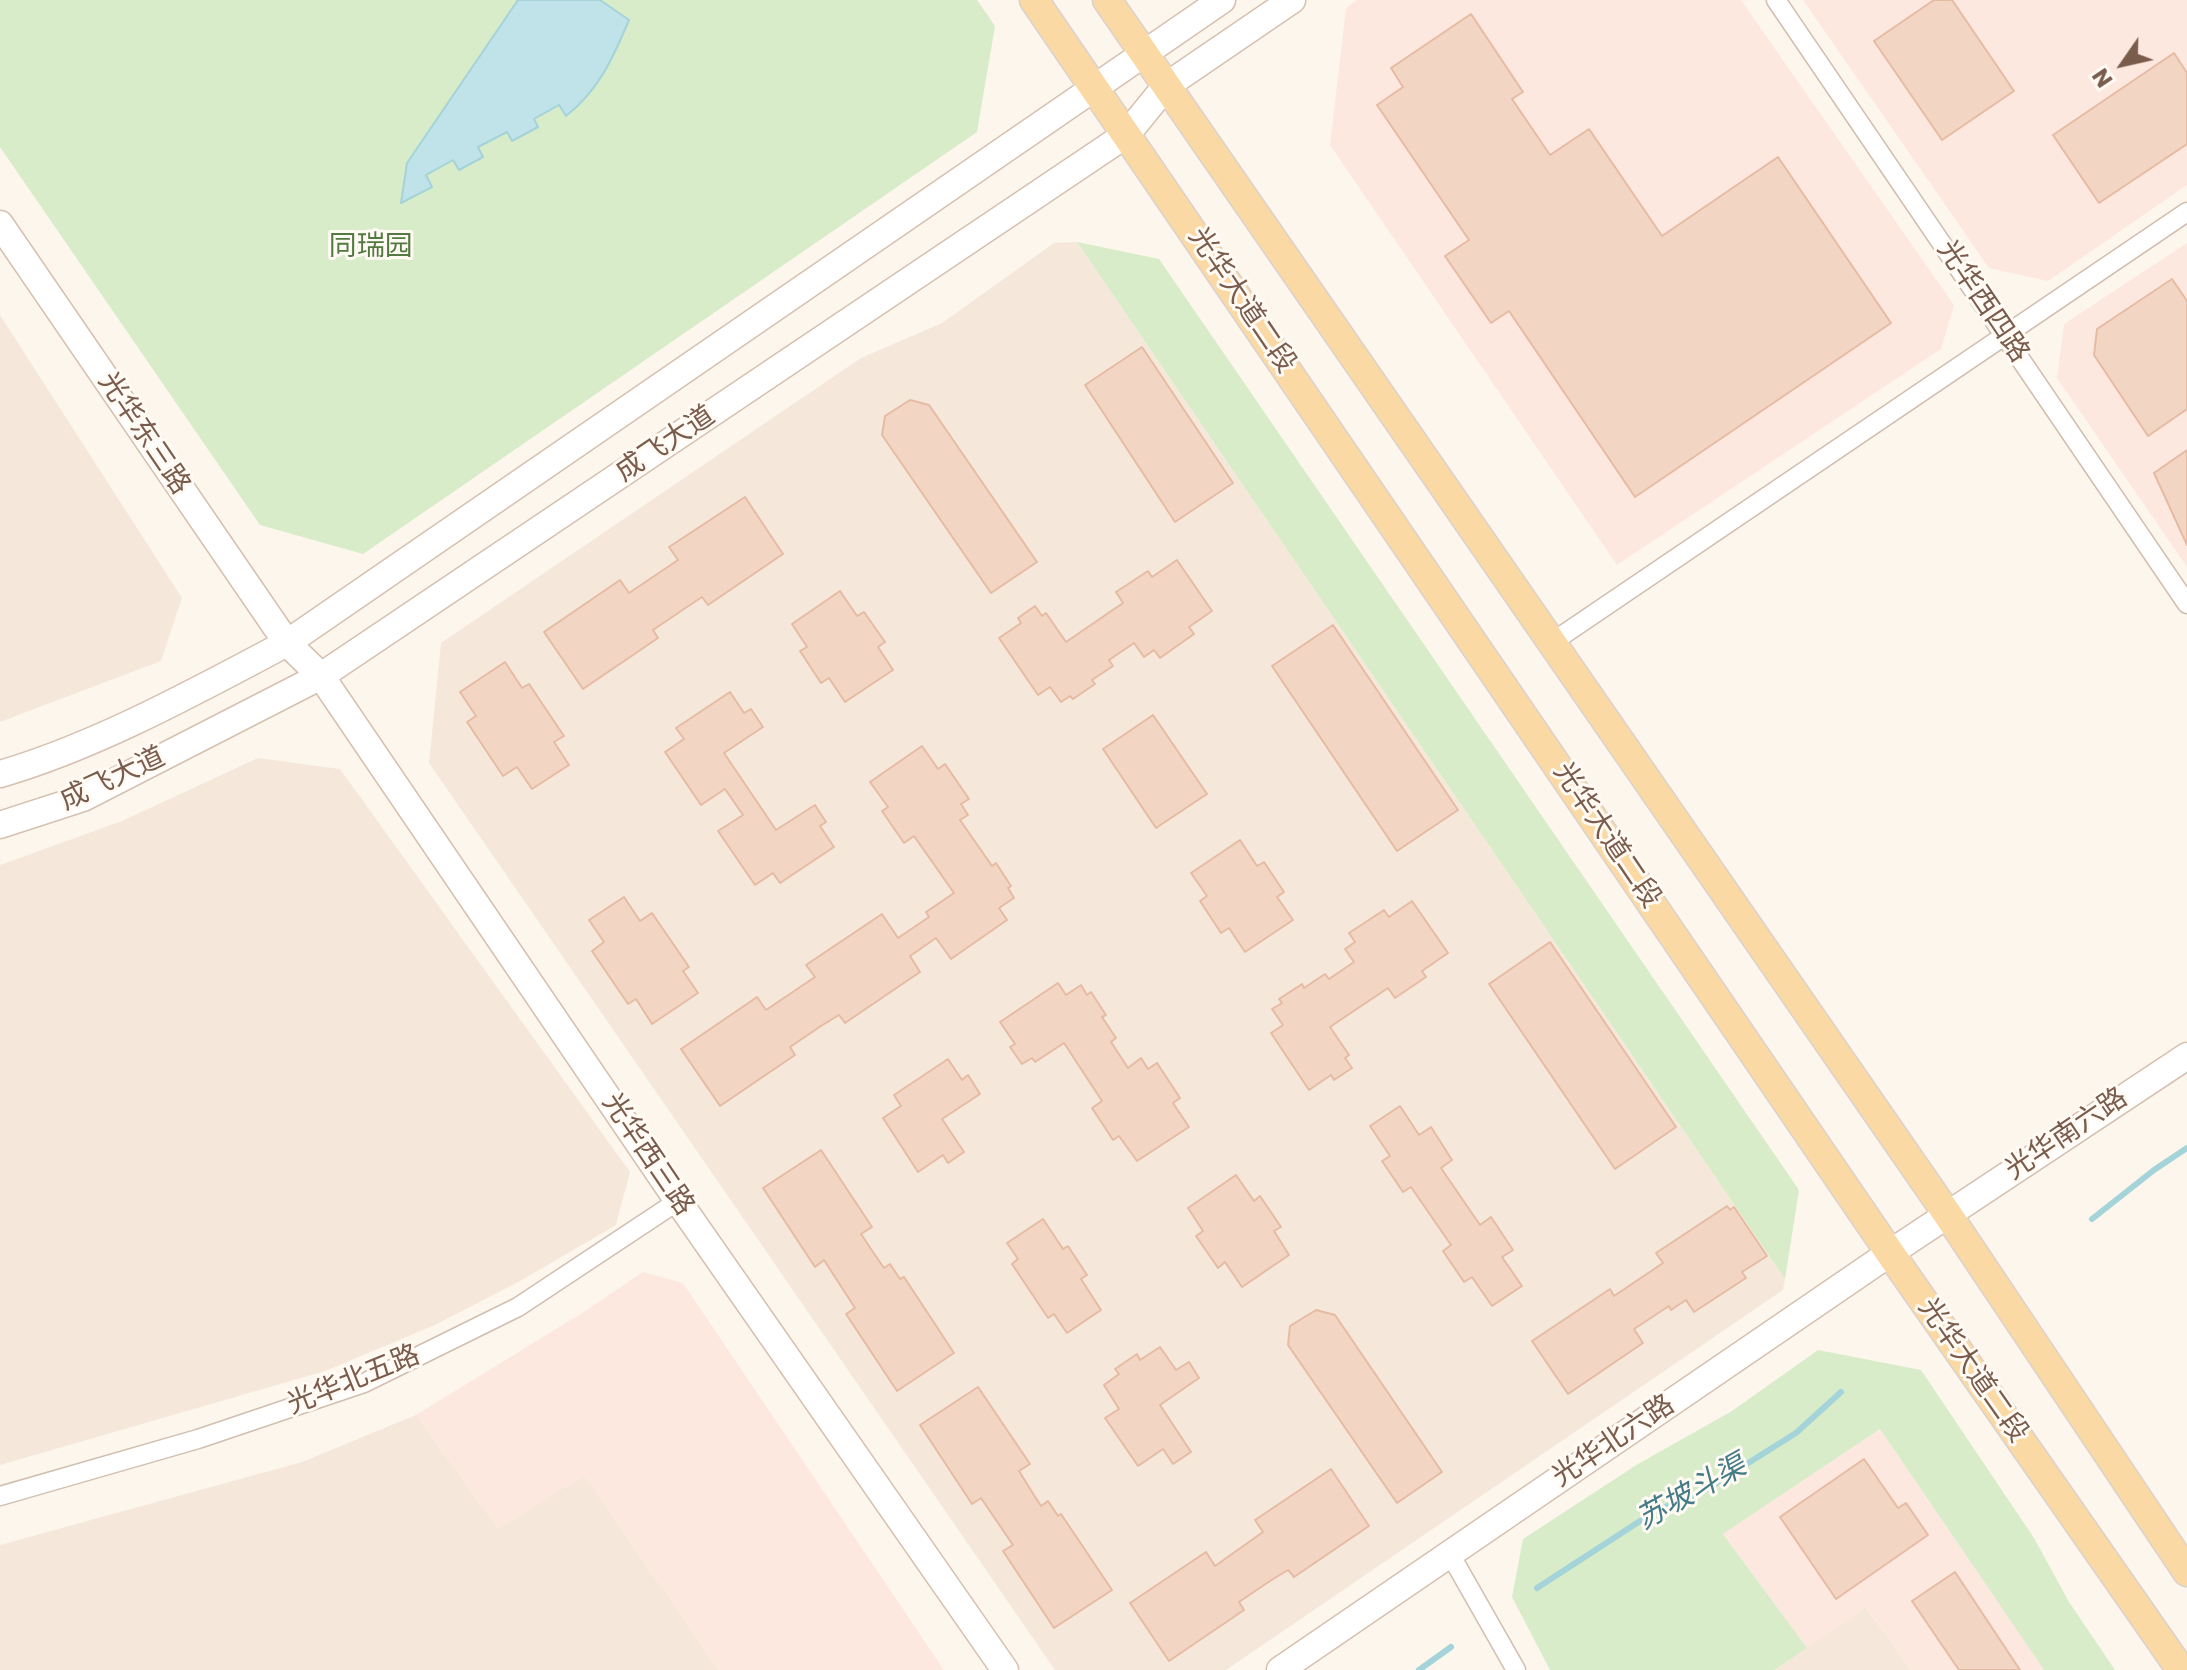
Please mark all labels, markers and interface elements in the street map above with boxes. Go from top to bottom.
north arrow [2083,24,2163,104]
text: N [2085,62,2120,93]
street label: 光华大道二段 [1180,222,1302,380]
park label: 同瑞园 [329,231,413,265]
street label: 光华西四路 [1929,235,2035,369]
street label: 光华东三路 [90,367,196,501]
street label: 成飞大道 [610,400,722,490]
street label: 成飞大道 [55,741,171,819]
street label: 光华大道二段 [1545,757,1667,915]
street label: 光华南六路 [2000,1082,2134,1188]
street label: 光华西三路 [594,1088,700,1222]
street label: 光华大道二段 [1910,1293,2034,1449]
street label: 光华北五路 [283,1339,425,1423]
street label: 光华北六路 [1547,1389,1681,1495]
water label: 苏坡斗渠 [1631,1449,1753,1539]

